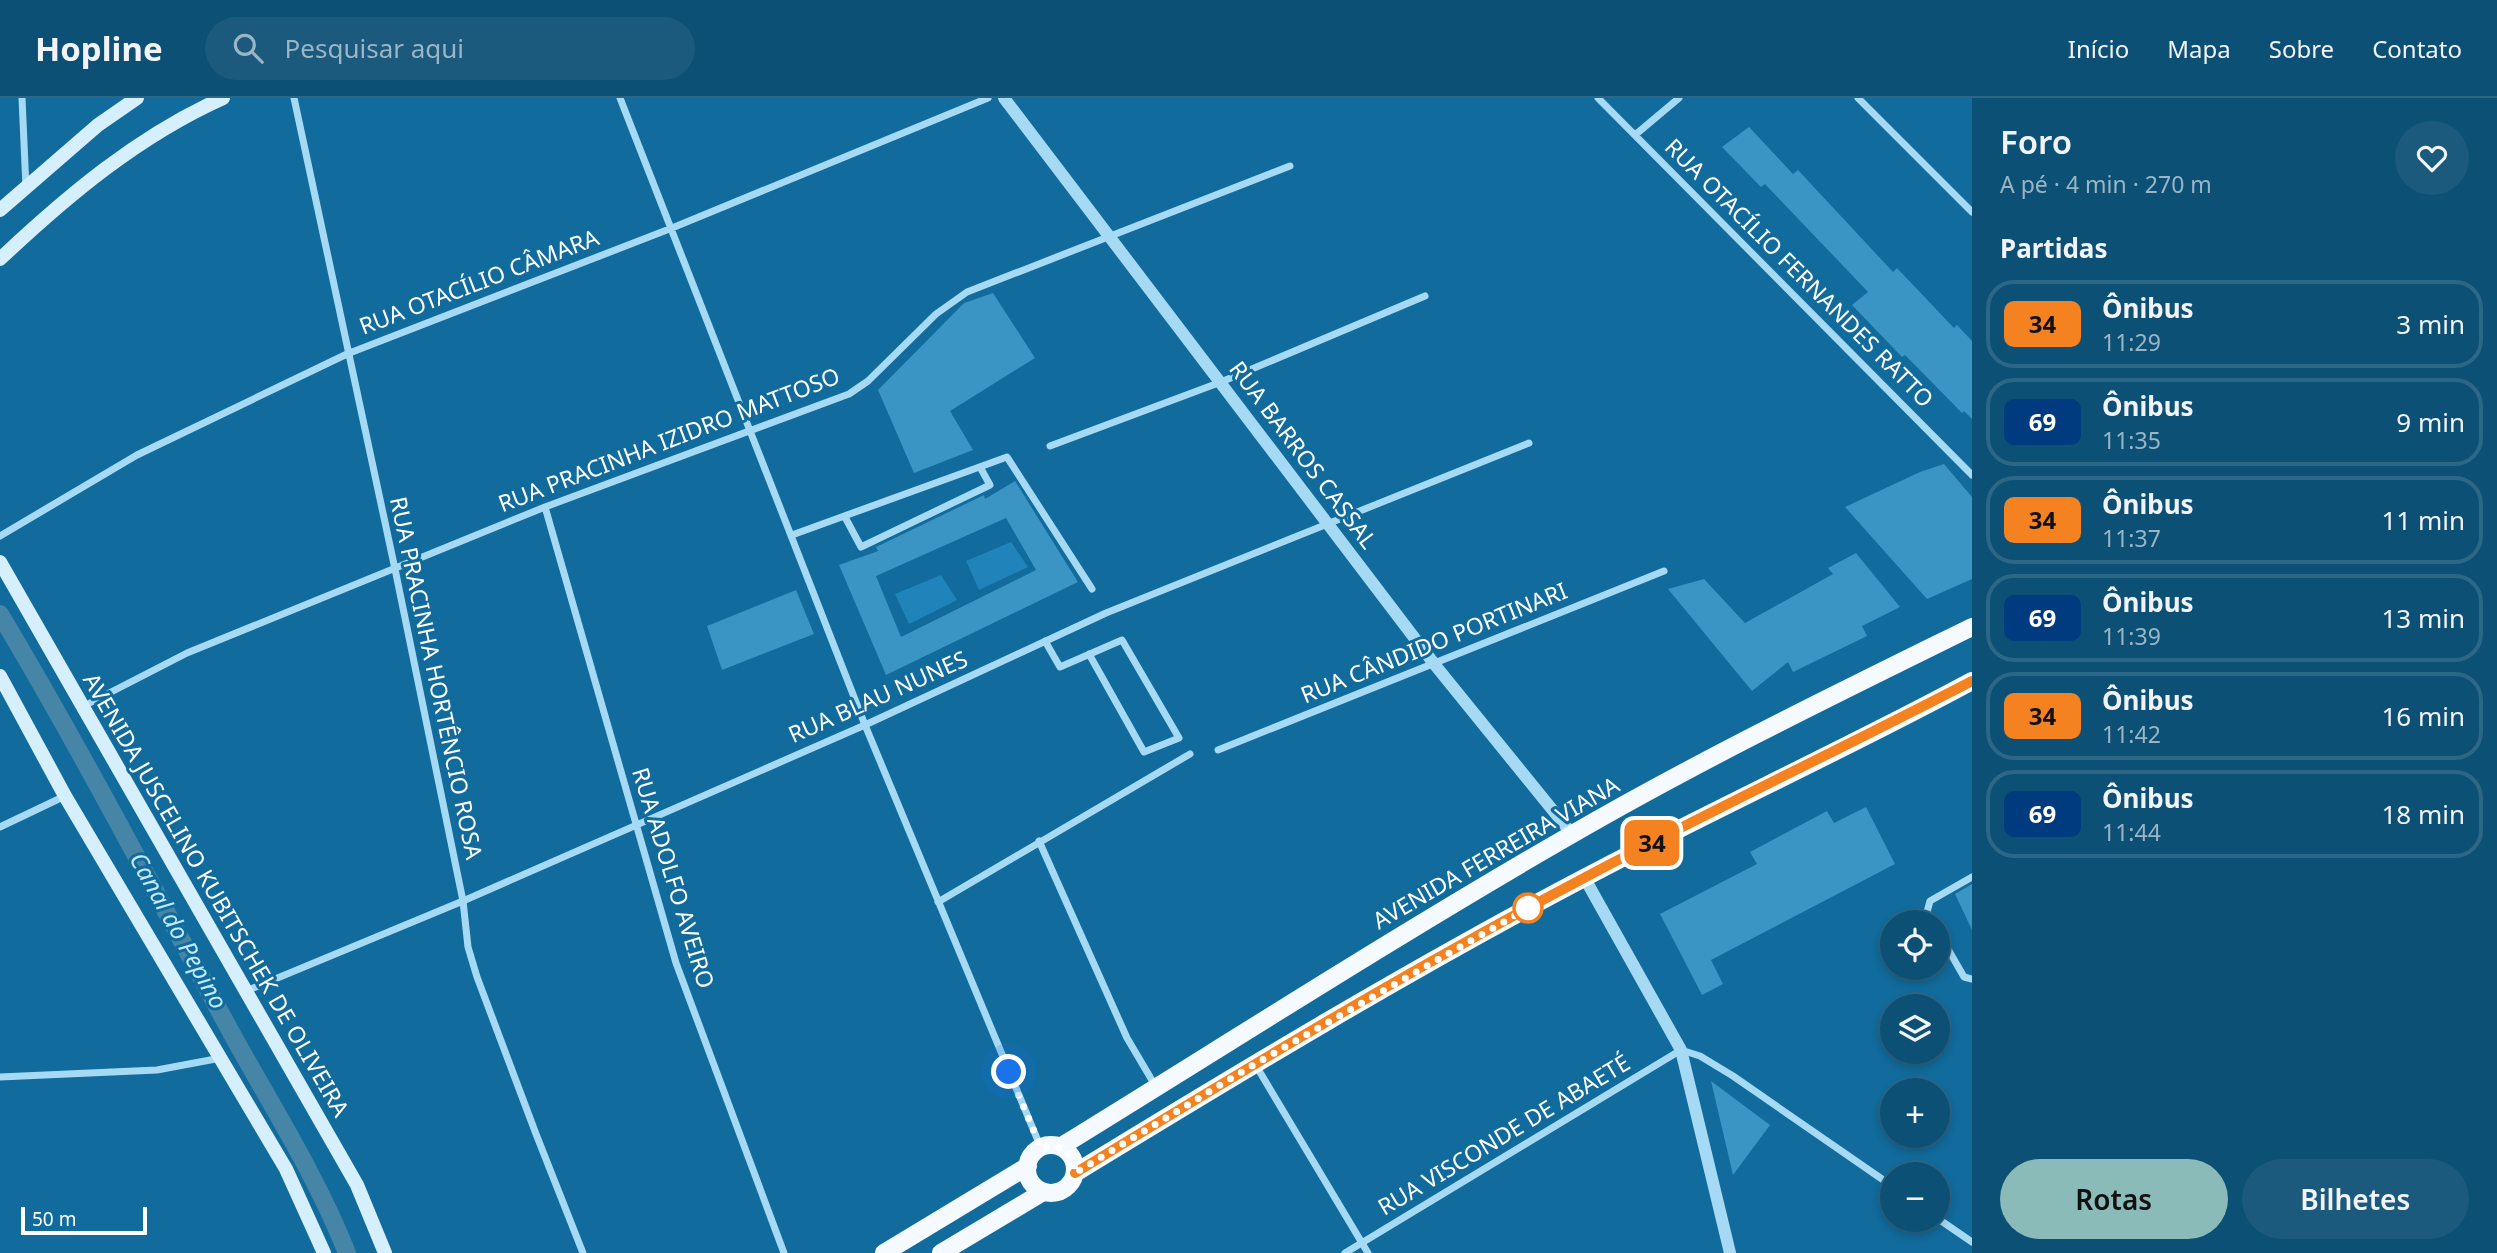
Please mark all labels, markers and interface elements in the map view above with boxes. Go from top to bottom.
search box [205,17,695,80]
text: Hopline [35,26,163,71]
icon: search [229,29,267,67]
text: Pesquisar aqui [285,30,464,66]
text: Início [2068,32,2129,65]
text: Mapa [2167,32,2231,65]
text: Sobre [2269,32,2334,65]
text: Contato [2372,32,2462,65]
text: Foro [2000,119,2072,164]
button: heart [2395,121,2469,195]
street label: RUA OTACÍLIO FERNANDES RATTO [1658,131,1941,414]
text: A pé · 4 min · 270 m [2000,168,2212,200]
street label: RUA OTACÍLIO CÂMARA [354,220,603,342]
text: Partidas [2000,230,2107,266]
text: Ônibus [2102,290,2194,326]
text: 3 min [2396,306,2465,342]
text: 34 [2029,307,2056,340]
text: 11:29 [2102,326,2161,358]
street label: RUA BARROS CASSAL [1223,354,1385,555]
street label: RUA PRACINHA IZIDRO MATTOSO [493,359,844,519]
text: Ônibus [2102,388,2194,424]
text: 9 min [2396,404,2465,440]
text: 69 [2029,405,2056,438]
text: 11:35 [2102,424,2161,456]
text: Ônibus [2102,486,2194,522]
street label: RUA PRACINHA HORTÊNCIO ROSA [383,494,491,862]
text: 11 min [2381,502,2465,538]
text: 34 [2029,503,2056,536]
text: 11:37 [2102,522,2161,554]
street label: RUA CÂNDIDO PORTINARI [1296,574,1572,710]
text: Ônibus [2102,584,2194,620]
text: 13 min [2381,600,2465,636]
text: 69 [2029,601,2056,634]
text: 11:39 [2102,620,2161,652]
street label: RUA BLAU NUNES [783,642,972,750]
street label: AVENIDA JUSCELINO KUBITSCHEK DE OLIVEIRA [76,667,358,1123]
text: Ônibus [2102,682,2194,718]
text: 16 min [2381,698,2465,734]
text: 34 [2029,699,2056,732]
text: 11:42 [2102,718,2161,750]
street label: RUA ADOLFO AVEIRO [625,763,723,992]
street label: AVENIDA FERREIRA VIANA [1366,768,1625,936]
text: Ônibus [2102,780,2194,816]
text: 18 min [2381,796,2465,832]
text: 69 [2029,797,2056,830]
text: 11:44 [2102,816,2161,848]
line badge: 34 [1620,820,1684,866]
text: 34 [1638,826,1666,859]
water label: Canal do Pepino [123,846,236,1015]
unlabelled marker [1513,893,1543,923]
map controls [1880,910,1950,1232]
button: locate [1880,910,1950,980]
button: layers [1880,994,1950,1064]
street label: RUA VISCONDE DE ABAETÉ [1371,1046,1636,1222]
your location [991,1054,1026,1089]
button: + [1880,1078,1950,1148]
button: Rotas [2000,1159,2228,1239]
button: Bilhetes [2242,1159,2469,1239]
button: − [1880,1162,1950,1232]
scale bar [21,1204,147,1236]
text: 50 m [32,1206,76,1232]

